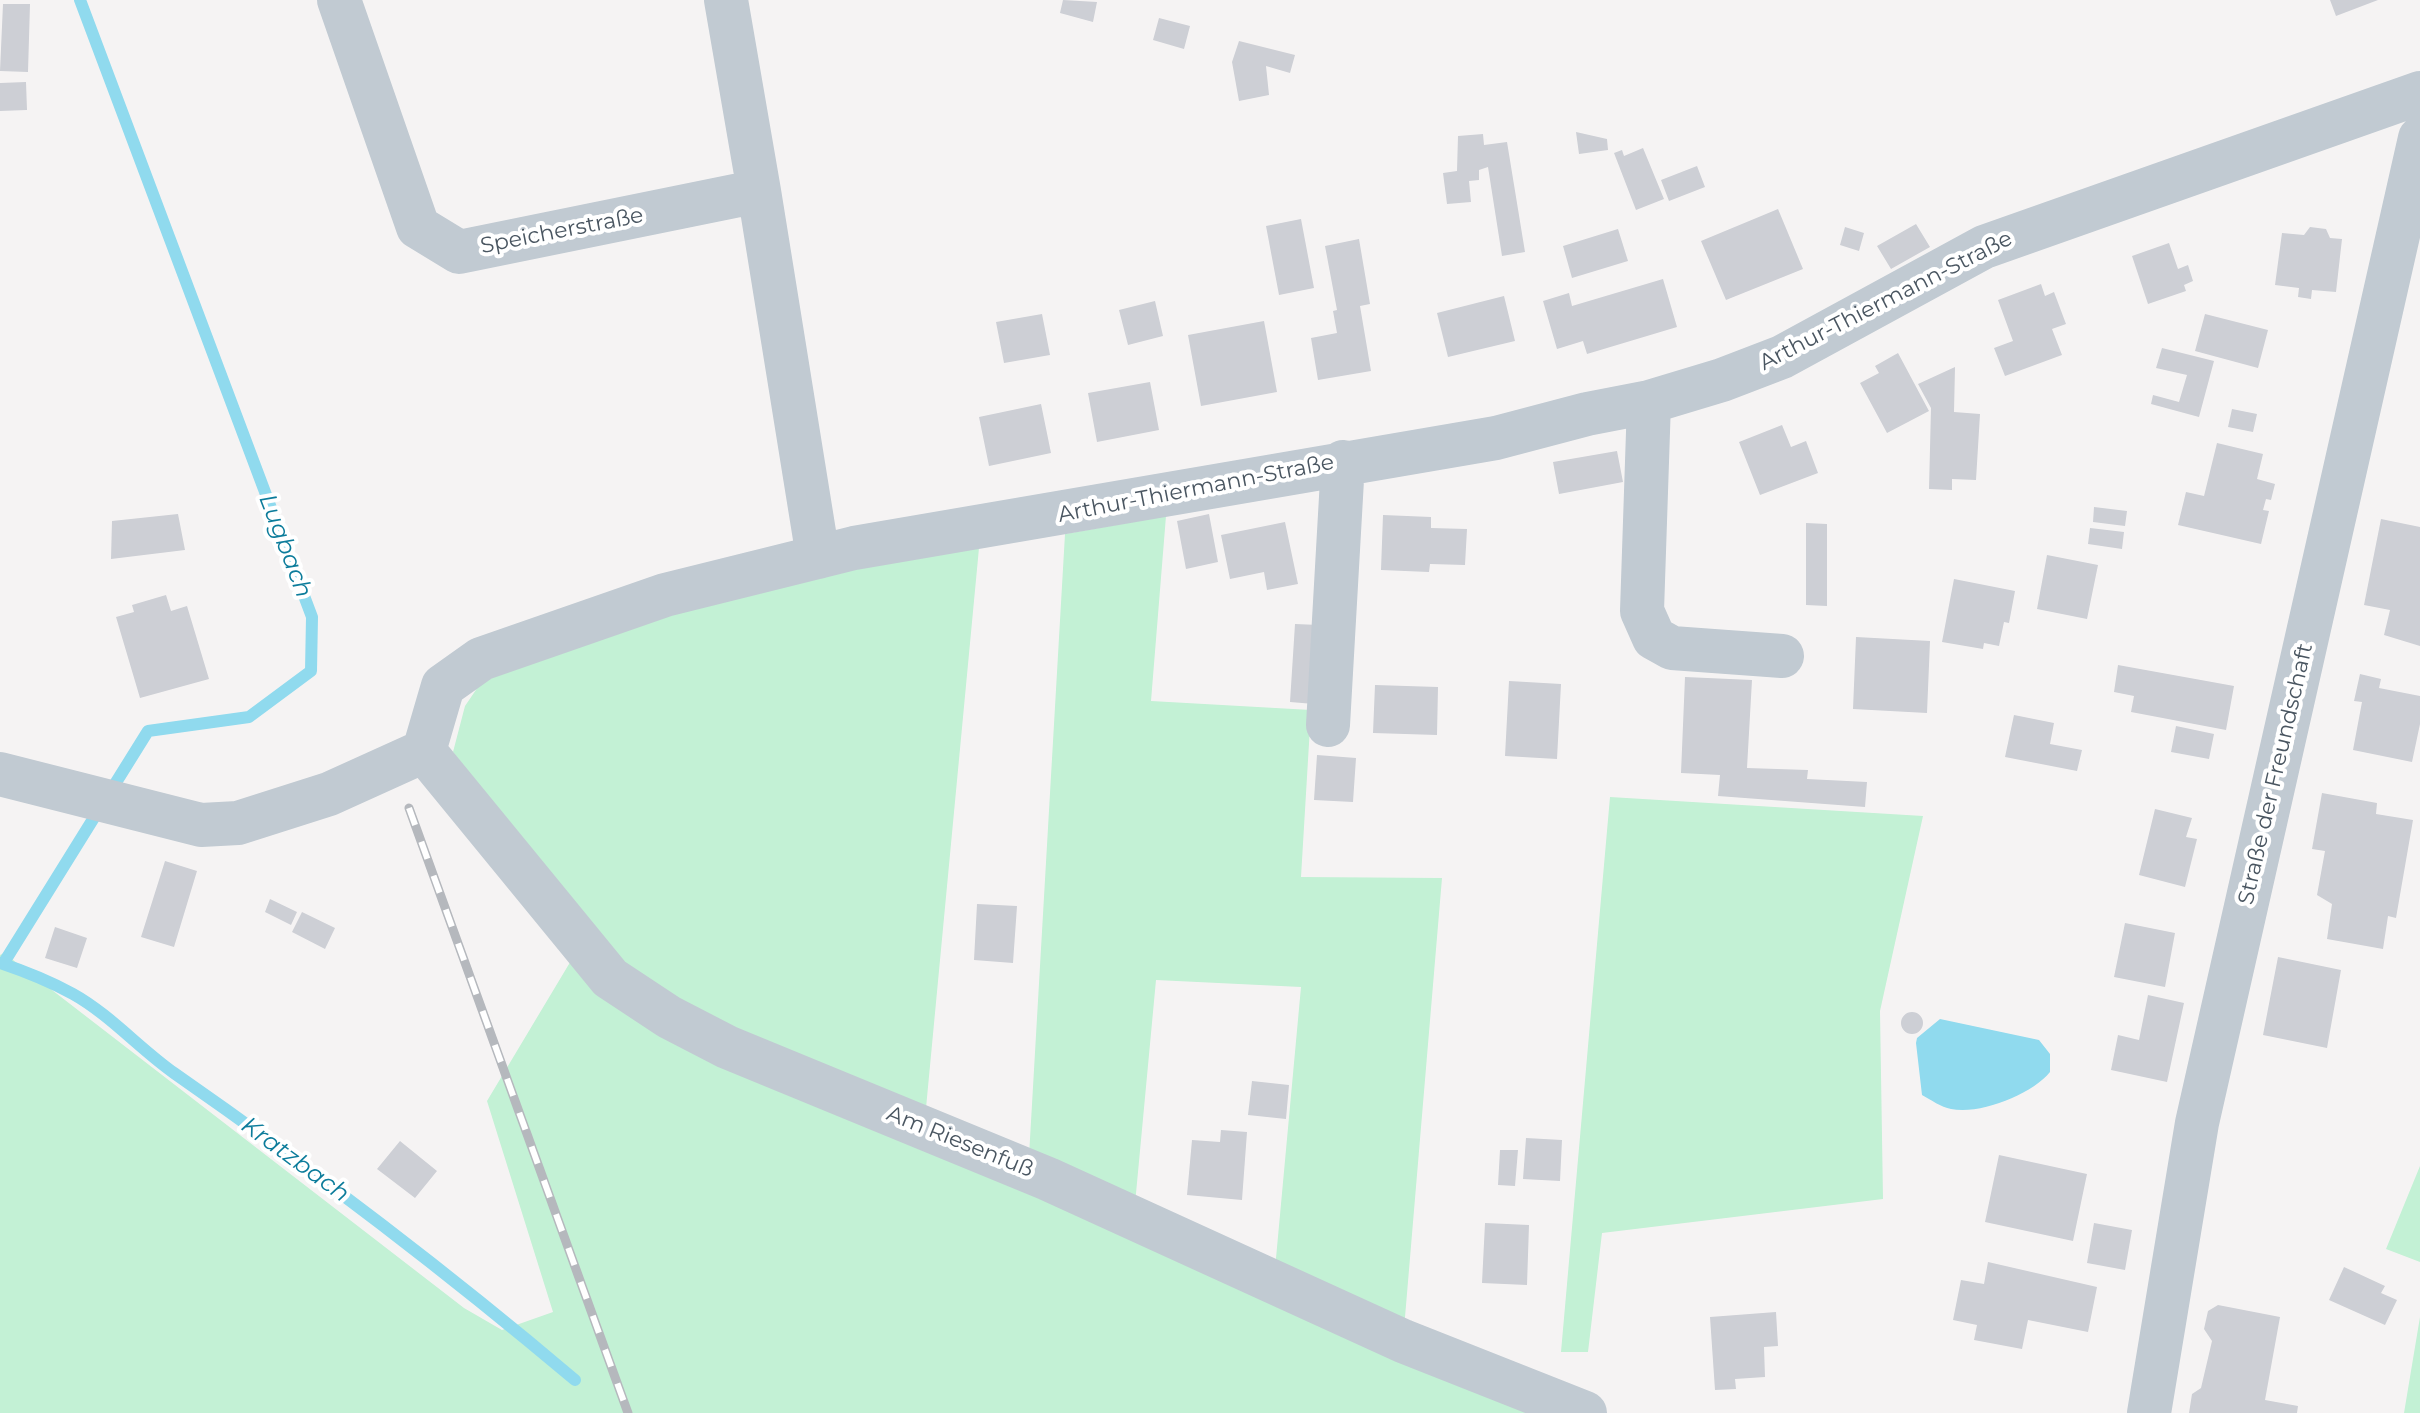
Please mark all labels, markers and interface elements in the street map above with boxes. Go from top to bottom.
street label: Speicherstraße [478,202,646,260]
street label: Arthur-Thiermann-Straße [1755,226,2017,376]
street label: Arthur-Thiermann-Straße [1056,449,1336,529]
water label: Lugbach [252,490,318,602]
street label: Straße der Freundschaft [2233,641,2319,907]
street label: Am Riesenfuß [883,1101,1037,1183]
water label: Kratzbach [235,1111,355,1209]

